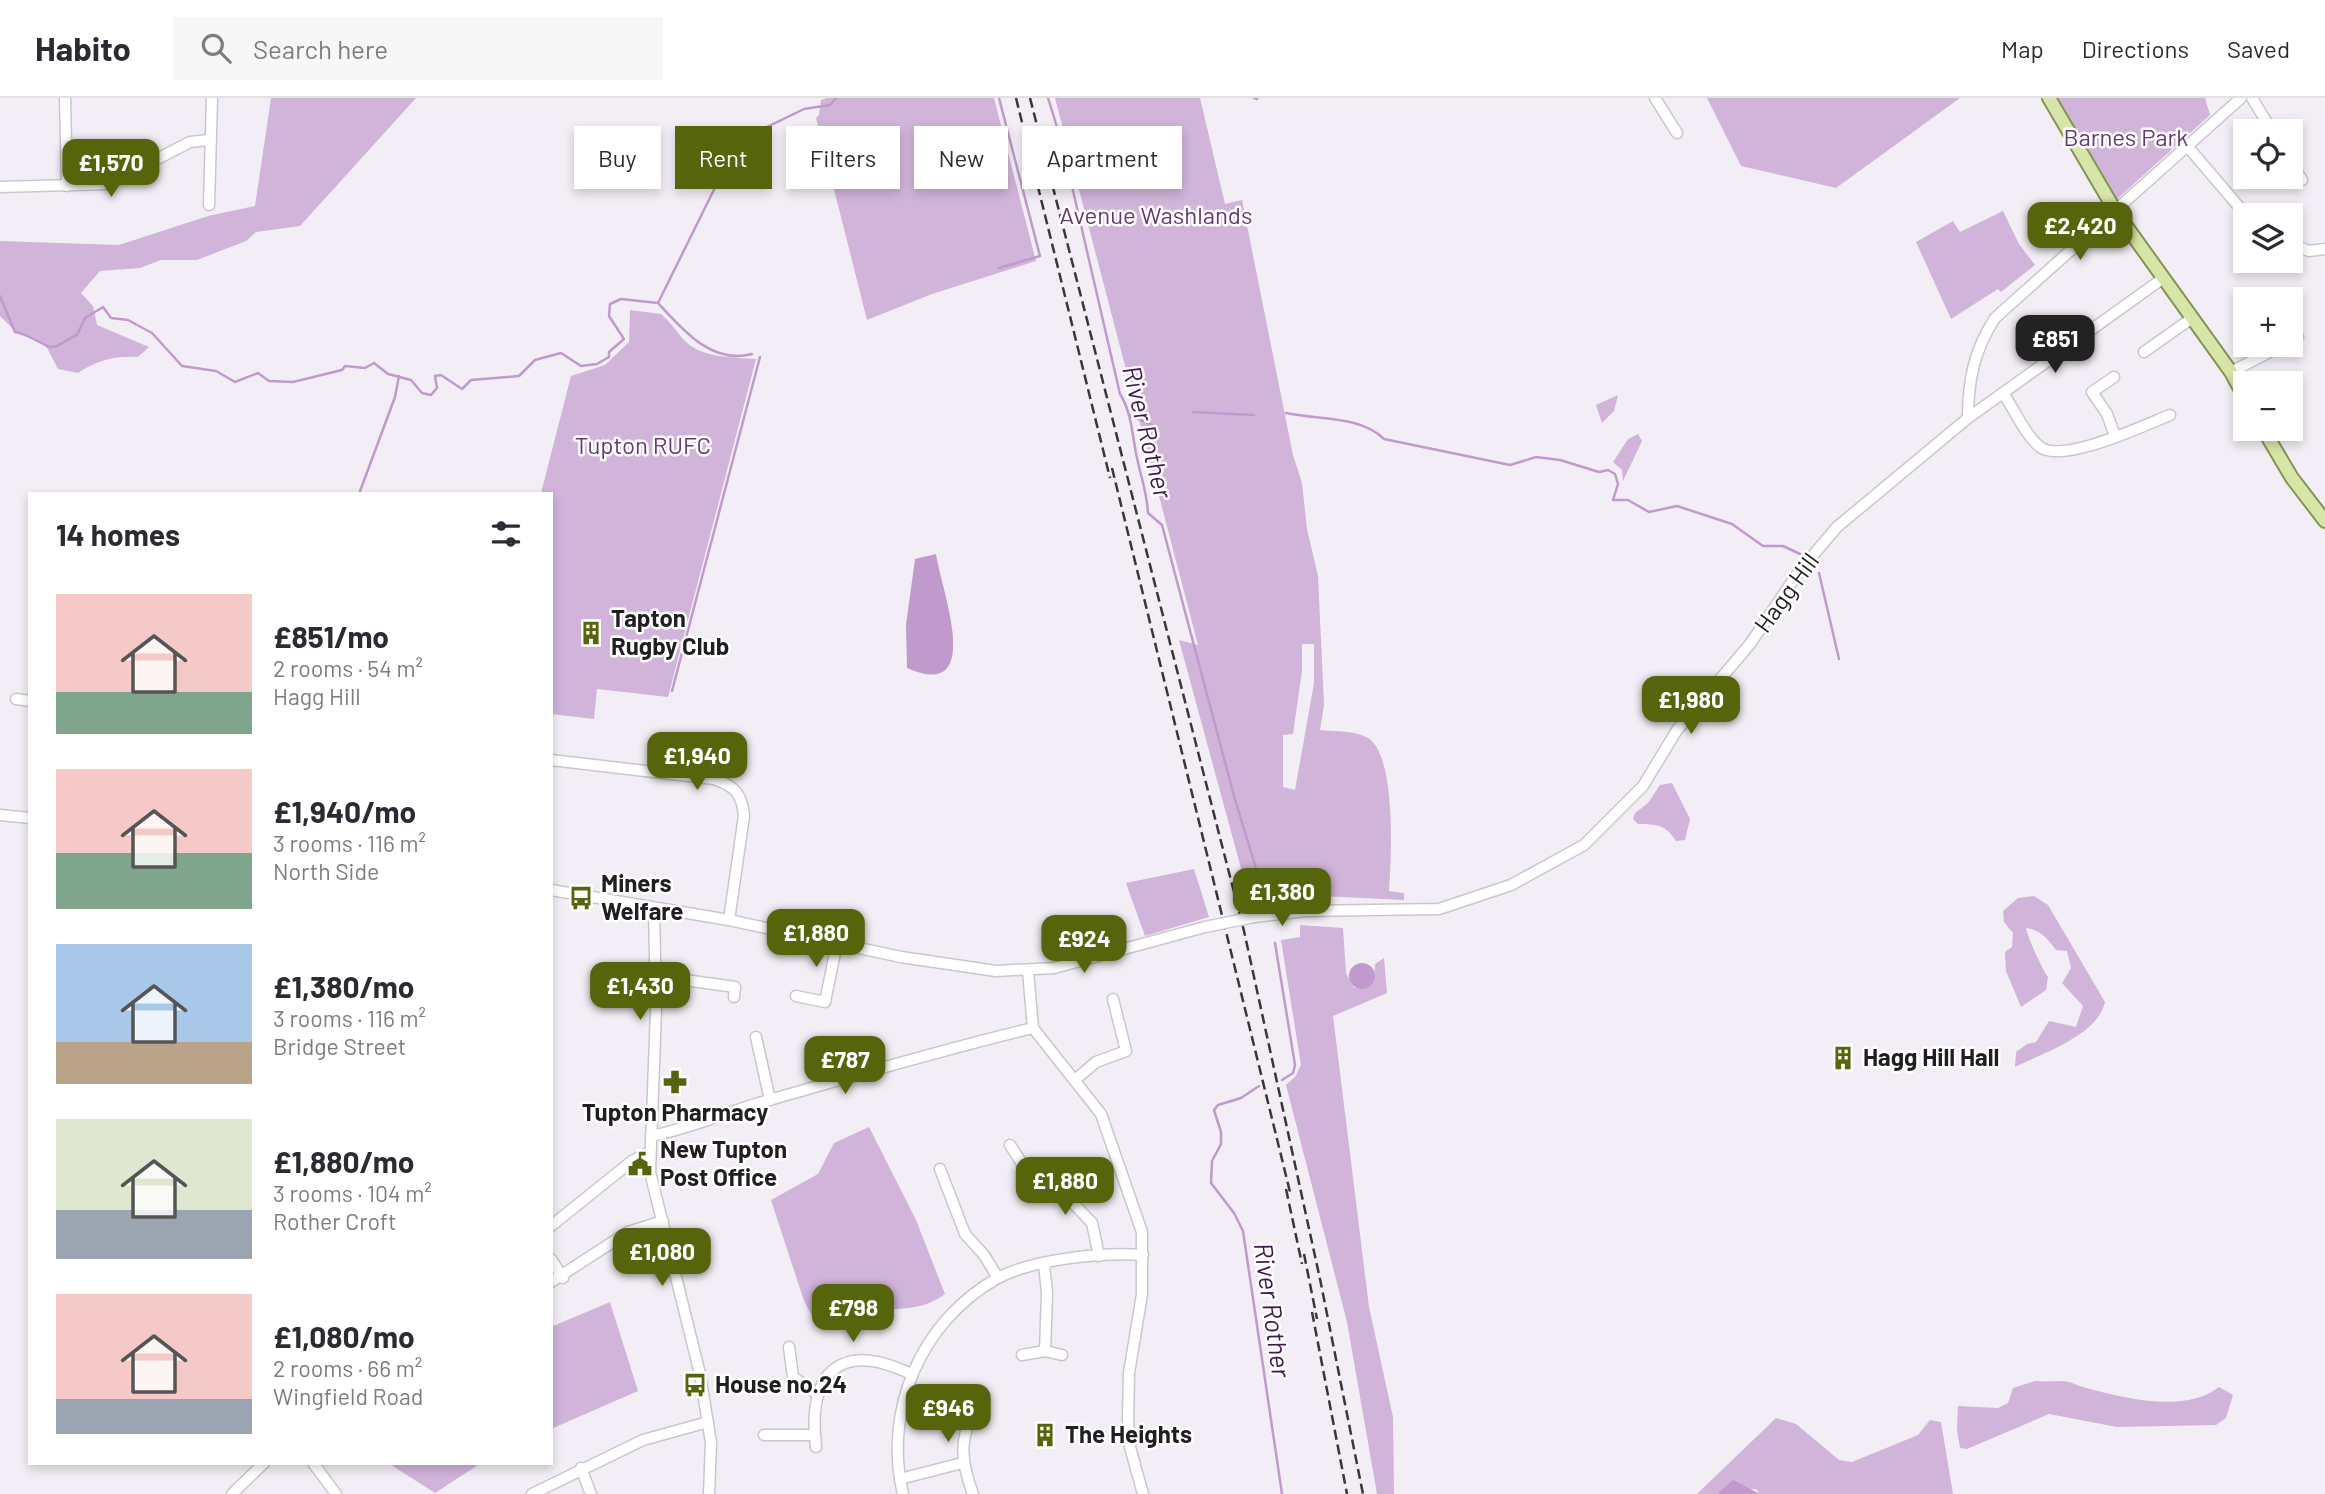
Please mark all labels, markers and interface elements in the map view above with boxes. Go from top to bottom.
search box [173,17,663,80]
text: Habito [35,28,131,68]
icon: search [197,29,235,67]
text: Search here [253,33,388,64]
text: Map [2001,34,2044,63]
text: Directions [2082,34,2189,63]
text: Saved [2227,34,2290,63]
map controls [2233,119,2303,441]
button: locate [2233,119,2303,189]
park label: Barnes Park [2064,122,2188,151]
chip: Buy [574,126,661,189]
chip: Rent [675,126,772,189]
chip: Filters [786,126,900,189]
chip: New [914,126,1008,189]
chip: Apartment [1022,126,1182,189]
pin: £1,570 [54,140,168,199]
text: £1,570 [78,148,144,176]
park label: Avenue Washlands [1060,200,1252,229]
pin: £2,420 [2023,202,2137,262]
button: layers [2233,203,2303,273]
text: £2,420 [2044,211,2116,239]
button: + [2233,287,2303,357]
pin: £851 [2014,316,2096,375]
text: £851 [2032,324,2078,352]
water label: River Rother [1117,362,1180,502]
button: − [2233,371,2303,441]
park label: Tupton RUFC [575,430,711,459]
icon: filters [487,515,525,553]
text: 14 homes [56,516,180,552]
street label: Hagg Hill [1747,547,1824,638]
place label: Tapton Rugby Club [611,603,729,660]
text: £851/mo [273,618,389,654]
building icon: Tapton Rugby Club [577,619,605,647]
icon: home [112,622,196,706]
text: 2 rooms · 54 m² [273,654,423,682]
pin: £1,980 [1634,676,1748,736]
text: Hagg Hill [273,682,361,710]
text: £1,980 [1658,685,1724,713]
pin: £1,940 [640,732,754,792]
text: £1,940 [663,741,731,769]
text: £1,940/mo [273,793,416,829]
icon: home [112,797,196,881]
text: 3 rooms · 116 m² [273,829,426,857]
text: North Side [273,857,379,885]
place label: Miners Welfare [601,868,683,925]
pin: £1,380 [1225,868,1339,928]
text: £1,380 [1249,877,1315,905]
bus stop icon: Miners Welfare [567,884,595,912]
pin: £1,880 [759,910,873,969]
pin: £924 [1043,916,1125,975]
text: £1,880 [783,918,849,946]
text: £924 [1057,924,1111,952]
pin: £1,430 [583,962,697,1022]
text: £1,380/mo [273,968,414,1004]
text: £1,430 [606,971,674,999]
icon: home [112,972,196,1056]
text: 3 rooms · 116 m² [273,1004,426,1032]
text: Bridge Street [273,1032,406,1060]
pin: £787 [804,1037,886,1096]
place label: Hagg Hill Hall [1863,1042,1999,1071]
building icon: Hagg Hill Hall [1829,1044,1857,1072]
text: £787 [820,1045,870,1073]
pharmacy icon: Tupton Pharmacy [661,1068,689,1096]
place label: Tupton Pharmacy [582,1097,768,1126]
place label: New Tupton Post Office [660,1134,787,1191]
text: £1,880/mo [273,1143,415,1179]
icon: home [112,1147,196,1231]
public building icon: New Tupton Post Office [626,1150,654,1178]
pin: £1,880 [1008,1158,1122,1217]
text: £1,880 [1032,1166,1098,1194]
text: 3 rooms · 104 m² [273,1179,432,1207]
text: Rother Croft [273,1207,396,1235]
pin: £1,080 [605,1228,719,1288]
text: £1,080 [629,1237,695,1265]
water label: River Rother [1249,1241,1298,1380]
pin: £798 [812,1284,894,1344]
text: £798 [828,1293,878,1321]
text: £1,080/mo [273,1318,415,1354]
icon: home [112,1322,196,1406]
text: 2 rooms · 66 m² [273,1354,422,1382]
place label: House no.24 [715,1369,847,1398]
bus stop icon: House no.24 [681,1371,709,1399]
text: Wingfield Road [273,1382,423,1410]
pin: £946 [907,1384,989,1444]
text: £946 [922,1393,974,1421]
place label: The Heights [1065,1419,1192,1448]
building icon: The Heights [1031,1421,1059,1449]

